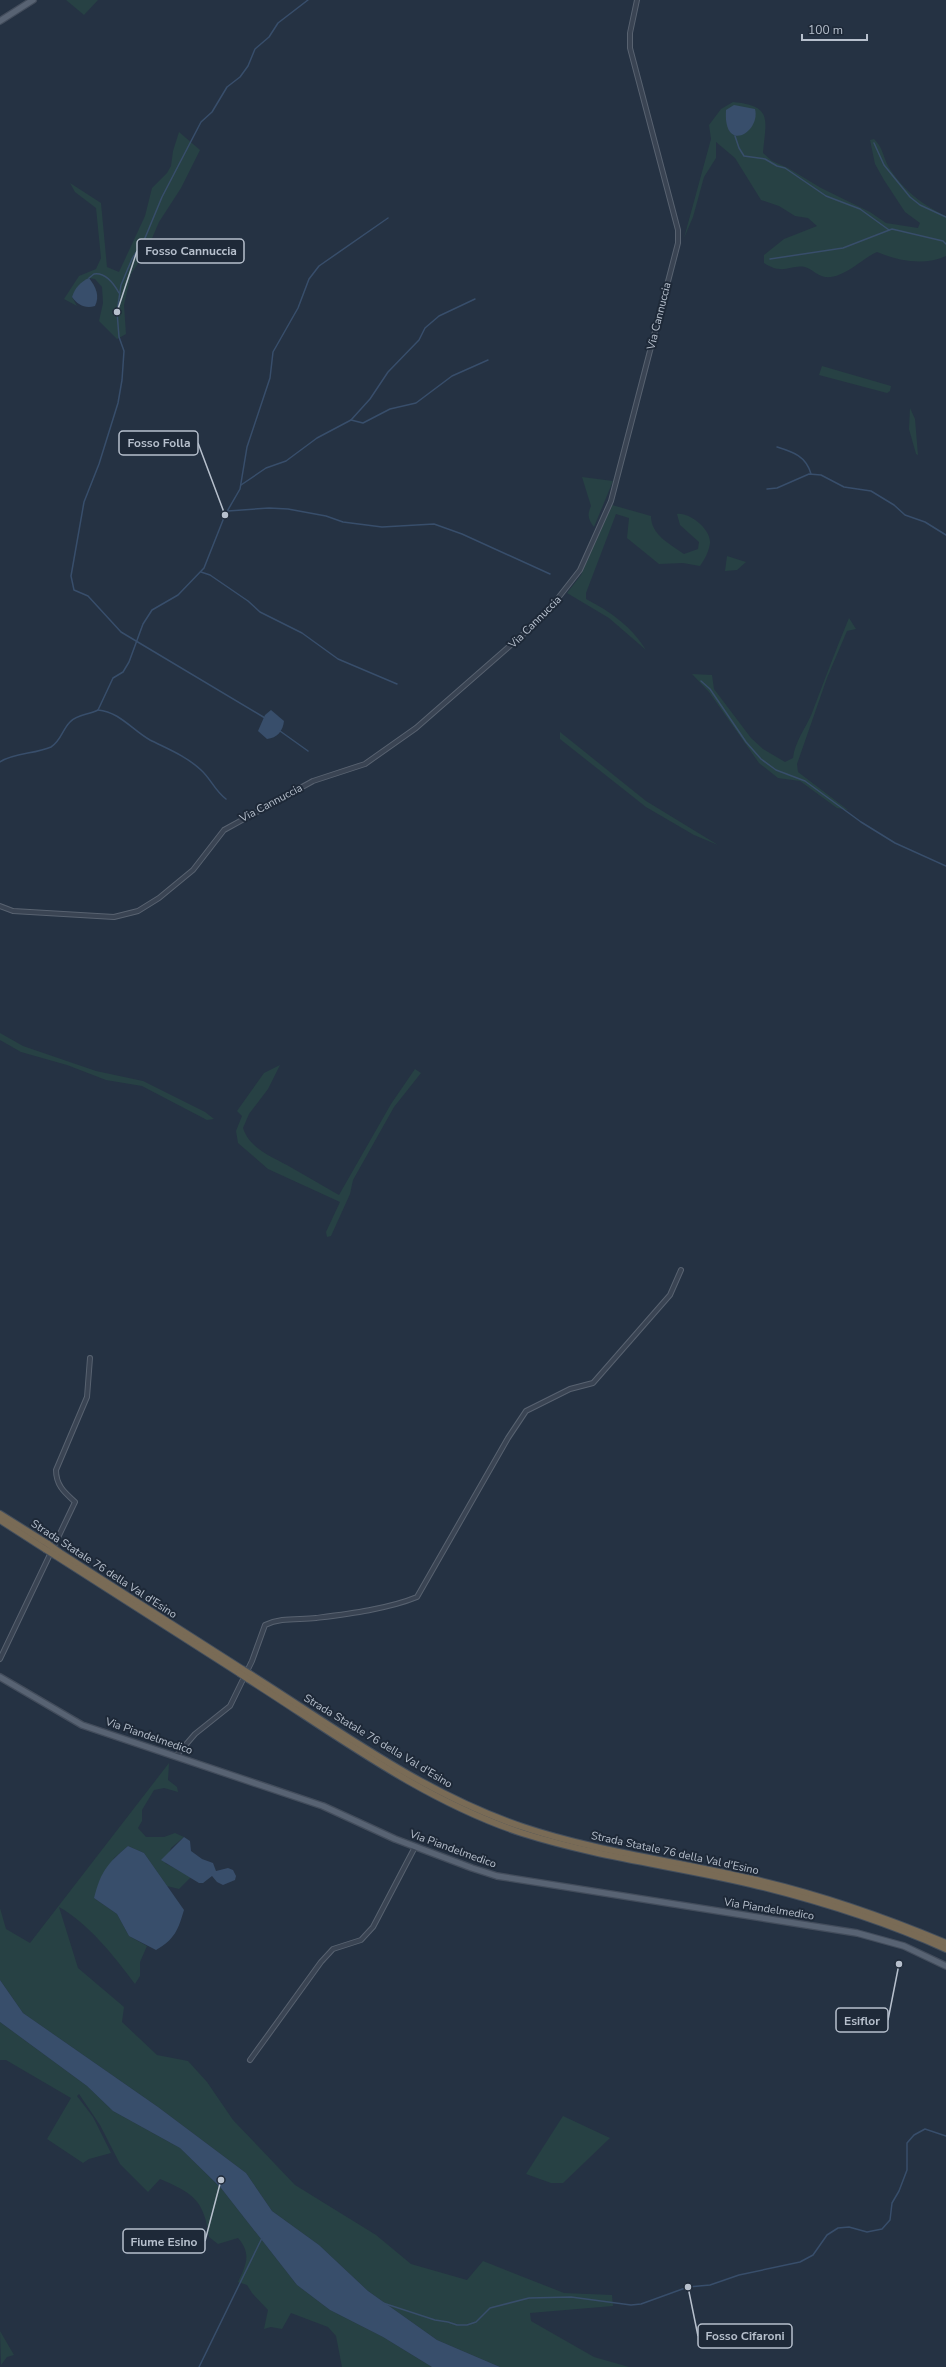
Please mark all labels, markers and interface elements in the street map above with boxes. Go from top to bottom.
scale bar [802,16,867,42]
text: 100 m [808,22,843,38]
callout: Fosso Cannuccia [137,239,244,263]
text: Fosso Cannuccia [145,243,237,259]
street label: Via Cannuccia [643,281,675,352]
callout: Fosso Folla [119,431,198,455]
text: Fosso Folla [128,435,190,451]
street label: Via Cannuccia [505,592,565,652]
street label: Via Cannuccia [236,780,305,826]
street label: Strada Statale 76 della Val d'Esino [28,1516,180,1622]
street label: Strada Statale 76 della Val d'Esino [301,1691,455,1791]
street label: Via Piandelmedico [102,1714,195,1758]
street label: Via Piandelmedico [407,1826,498,1872]
street label: Strada Statale 76 della Val d'Esino [590,1828,760,1878]
street label: Via Piandelmedico [722,1894,815,1924]
callout: Esiflor [836,2008,888,2032]
text: Esiflor [844,2013,880,2029]
callout: Fiume Esino [123,2229,205,2253]
text: Fiume Esino [131,2234,198,2250]
callout: Fosso Cifaroni [698,2324,792,2348]
text: Fosso Cifaroni [706,2328,785,2344]

